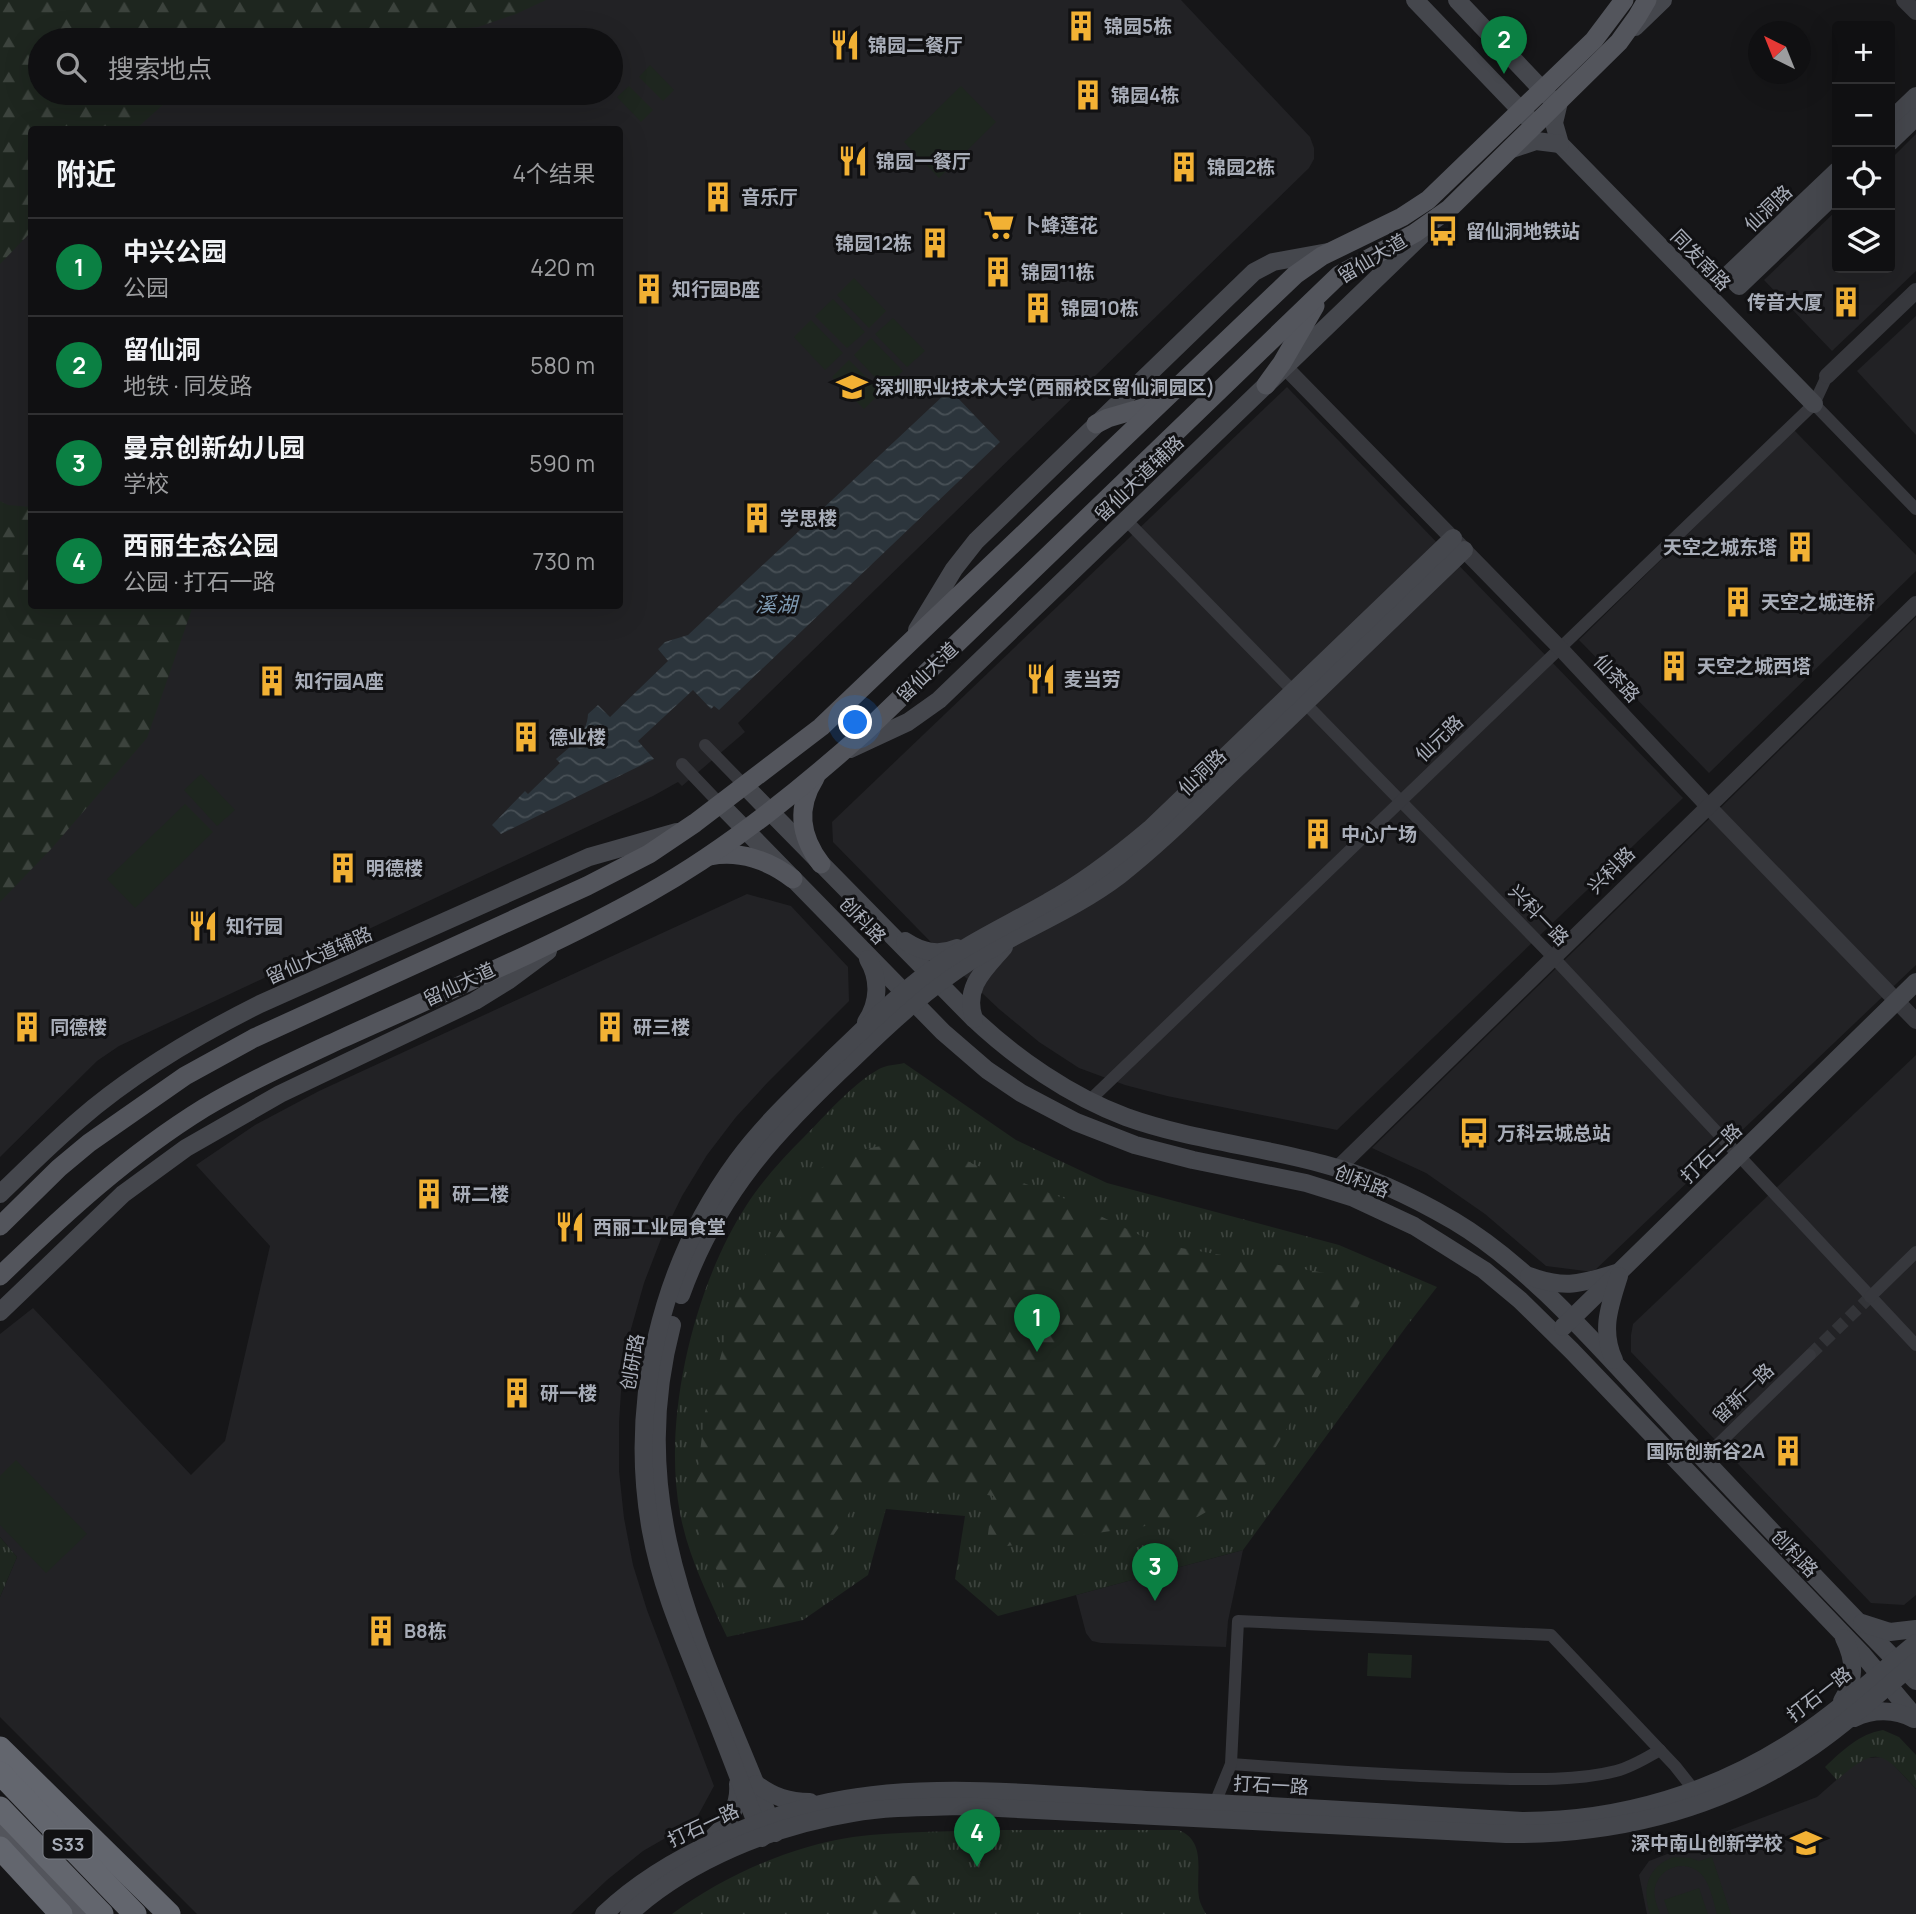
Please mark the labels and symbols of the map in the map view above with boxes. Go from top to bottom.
building icon: 锦园5栋 [1064,9,1098,43]
place label: 锦园5栋 [1104,13,1172,39]
pin: 2 [1481,16,1527,74]
north arrow [1748,21,1811,84]
restaurant icon: 锦园二餐厅 [828,28,862,62]
place label: 锦园二餐厅 [868,32,963,58]
building icon: 锦园4栋 [1071,78,1105,112]
place label: 锦园4栋 [1111,82,1180,108]
restaurant icon: 锦园一餐厅 [836,144,870,178]
place label: 锦园一餐厅 [876,148,971,174]
building icon: 锦园2栋 [1167,150,1201,184]
place label: 锦园2栋 [1207,154,1275,180]
street label: 仙洞路 [1738,179,1798,237]
building icon: 音乐厅 [701,180,735,214]
place label: 音乐厅 [741,184,798,210]
supermarket icon: 卜蜂莲花 [982,208,1016,242]
place label: 卜蜂莲花 [1022,212,1098,238]
bus stop icon: 留仙洞地铁站 [1426,214,1460,248]
place label: 留仙洞地铁站 [1466,218,1580,244]
street label: 同发南路 [1665,224,1737,296]
building icon: 锦园12栋 [918,226,952,260]
street label: 留仙大道 [1333,227,1411,289]
place label: 锦园12栋 [835,230,912,256]
building icon: 锦园11栋 [981,255,1015,289]
place label: 锦园11栋 [1021,259,1095,285]
building icon: 知行园B座 [632,272,666,306]
place label: 知行园B座 [672,276,760,302]
building icon: 传音大厦 [1829,285,1863,319]
place label: 传音大厦 [1747,289,1823,315]
building icon: 锦园10栋 [1021,291,1055,325]
place label: 锦园10栋 [1061,295,1139,321]
school or university icon: 深圳职业技术大学(西丽校区留仙洞园区) [835,370,869,404]
place label: 深圳职业技术大学(西丽校区留仙洞园区) [875,374,1215,400]
street label: 留仙大道辅路 [1089,429,1189,527]
building icon: 学思楼 [740,501,774,535]
place label: 学思楼 [780,505,837,531]
building icon: 天空之城东塔 [1783,530,1817,564]
place label: 天空之城东塔 [1663,534,1777,560]
building icon: 天空之城连桥 [1721,585,1755,619]
place label: 天空之城连桥 [1761,589,1875,615]
water label: 溪湖 [755,590,800,618]
street label: 留仙大道 [891,636,963,708]
street label: 仙茶路 [1588,648,1646,708]
building icon: 天空之城西塔 [1657,649,1691,683]
place label: 天空之城西塔 [1697,653,1811,679]
restaurant icon: 麦当劳 [1024,662,1058,696]
building icon: 知行园A座 [255,664,289,698]
place label: 麦当劳 [1064,666,1121,692]
place label: 知行园A座 [295,668,384,694]
your location [838,705,872,739]
street label: 仙元路 [1409,709,1469,767]
building icon: 德业楼 [509,720,543,754]
place label: 德业楼 [549,724,606,750]
street label: 仙洞路 [1172,743,1232,801]
building icon: 中心广场 [1301,817,1335,851]
place label: 中心广场 [1341,821,1417,847]
street label: 兴科路 [1582,841,1640,899]
building icon: 明德楼 [326,851,360,885]
place label: 明德楼 [366,855,423,881]
street label: 兴科一路 [1503,879,1575,951]
street label: 创科路 [834,890,892,950]
restaurant icon: 知行园 [186,909,220,943]
place label: 知行园 [226,913,283,939]
street label: 留仙大道辅路 [262,920,376,990]
street label: 留仙大道 [419,956,499,1012]
building icon: 同德楼 [10,1010,44,1044]
building icon: 研三楼 [593,1010,627,1044]
place label: 同德楼 [50,1014,107,1040]
place label: 研三楼 [633,1014,690,1040]
bus stop icon: 万科云城总站 [1457,1116,1491,1150]
street label: 打石二路 [1675,1117,1747,1189]
place label: 万科云城总站 [1497,1120,1611,1146]
street label: 创科路 [1331,1159,1393,1203]
building icon: 研二楼 [412,1177,446,1211]
place label: 研二楼 [452,1181,509,1207]
restaurant icon: 西丽工业园食堂 [553,1210,587,1244]
place label: 西丽工业园食堂 [593,1214,726,1240]
pin: 1 [1014,1294,1060,1352]
street label: 创研路 [614,1332,650,1392]
street label: 留新一路 [1707,1357,1779,1429]
building icon: 研一楼 [500,1376,534,1410]
place label: 研一楼 [540,1380,597,1406]
building icon: 国际创新谷2A [1771,1434,1805,1468]
place label: 国际创新谷2A [1646,1438,1765,1464]
street label: 创科路 [1766,1523,1824,1583]
pin: 3 [1132,1543,1178,1601]
building icon: B8栋 [364,1614,398,1648]
place label: B8栋 [404,1618,447,1644]
street label: 打石一路 [1781,1660,1857,1728]
street label: 打石一路 [1232,1770,1310,1800]
street label: 打石一路 [663,1797,743,1853]
pin: 4 [954,1809,1000,1867]
school or university icon: 深中南山创新学校 [1789,1826,1823,1860]
road number: S33 [43,1830,92,1858]
place label: 深中南山创新学校 [1631,1830,1783,1856]

